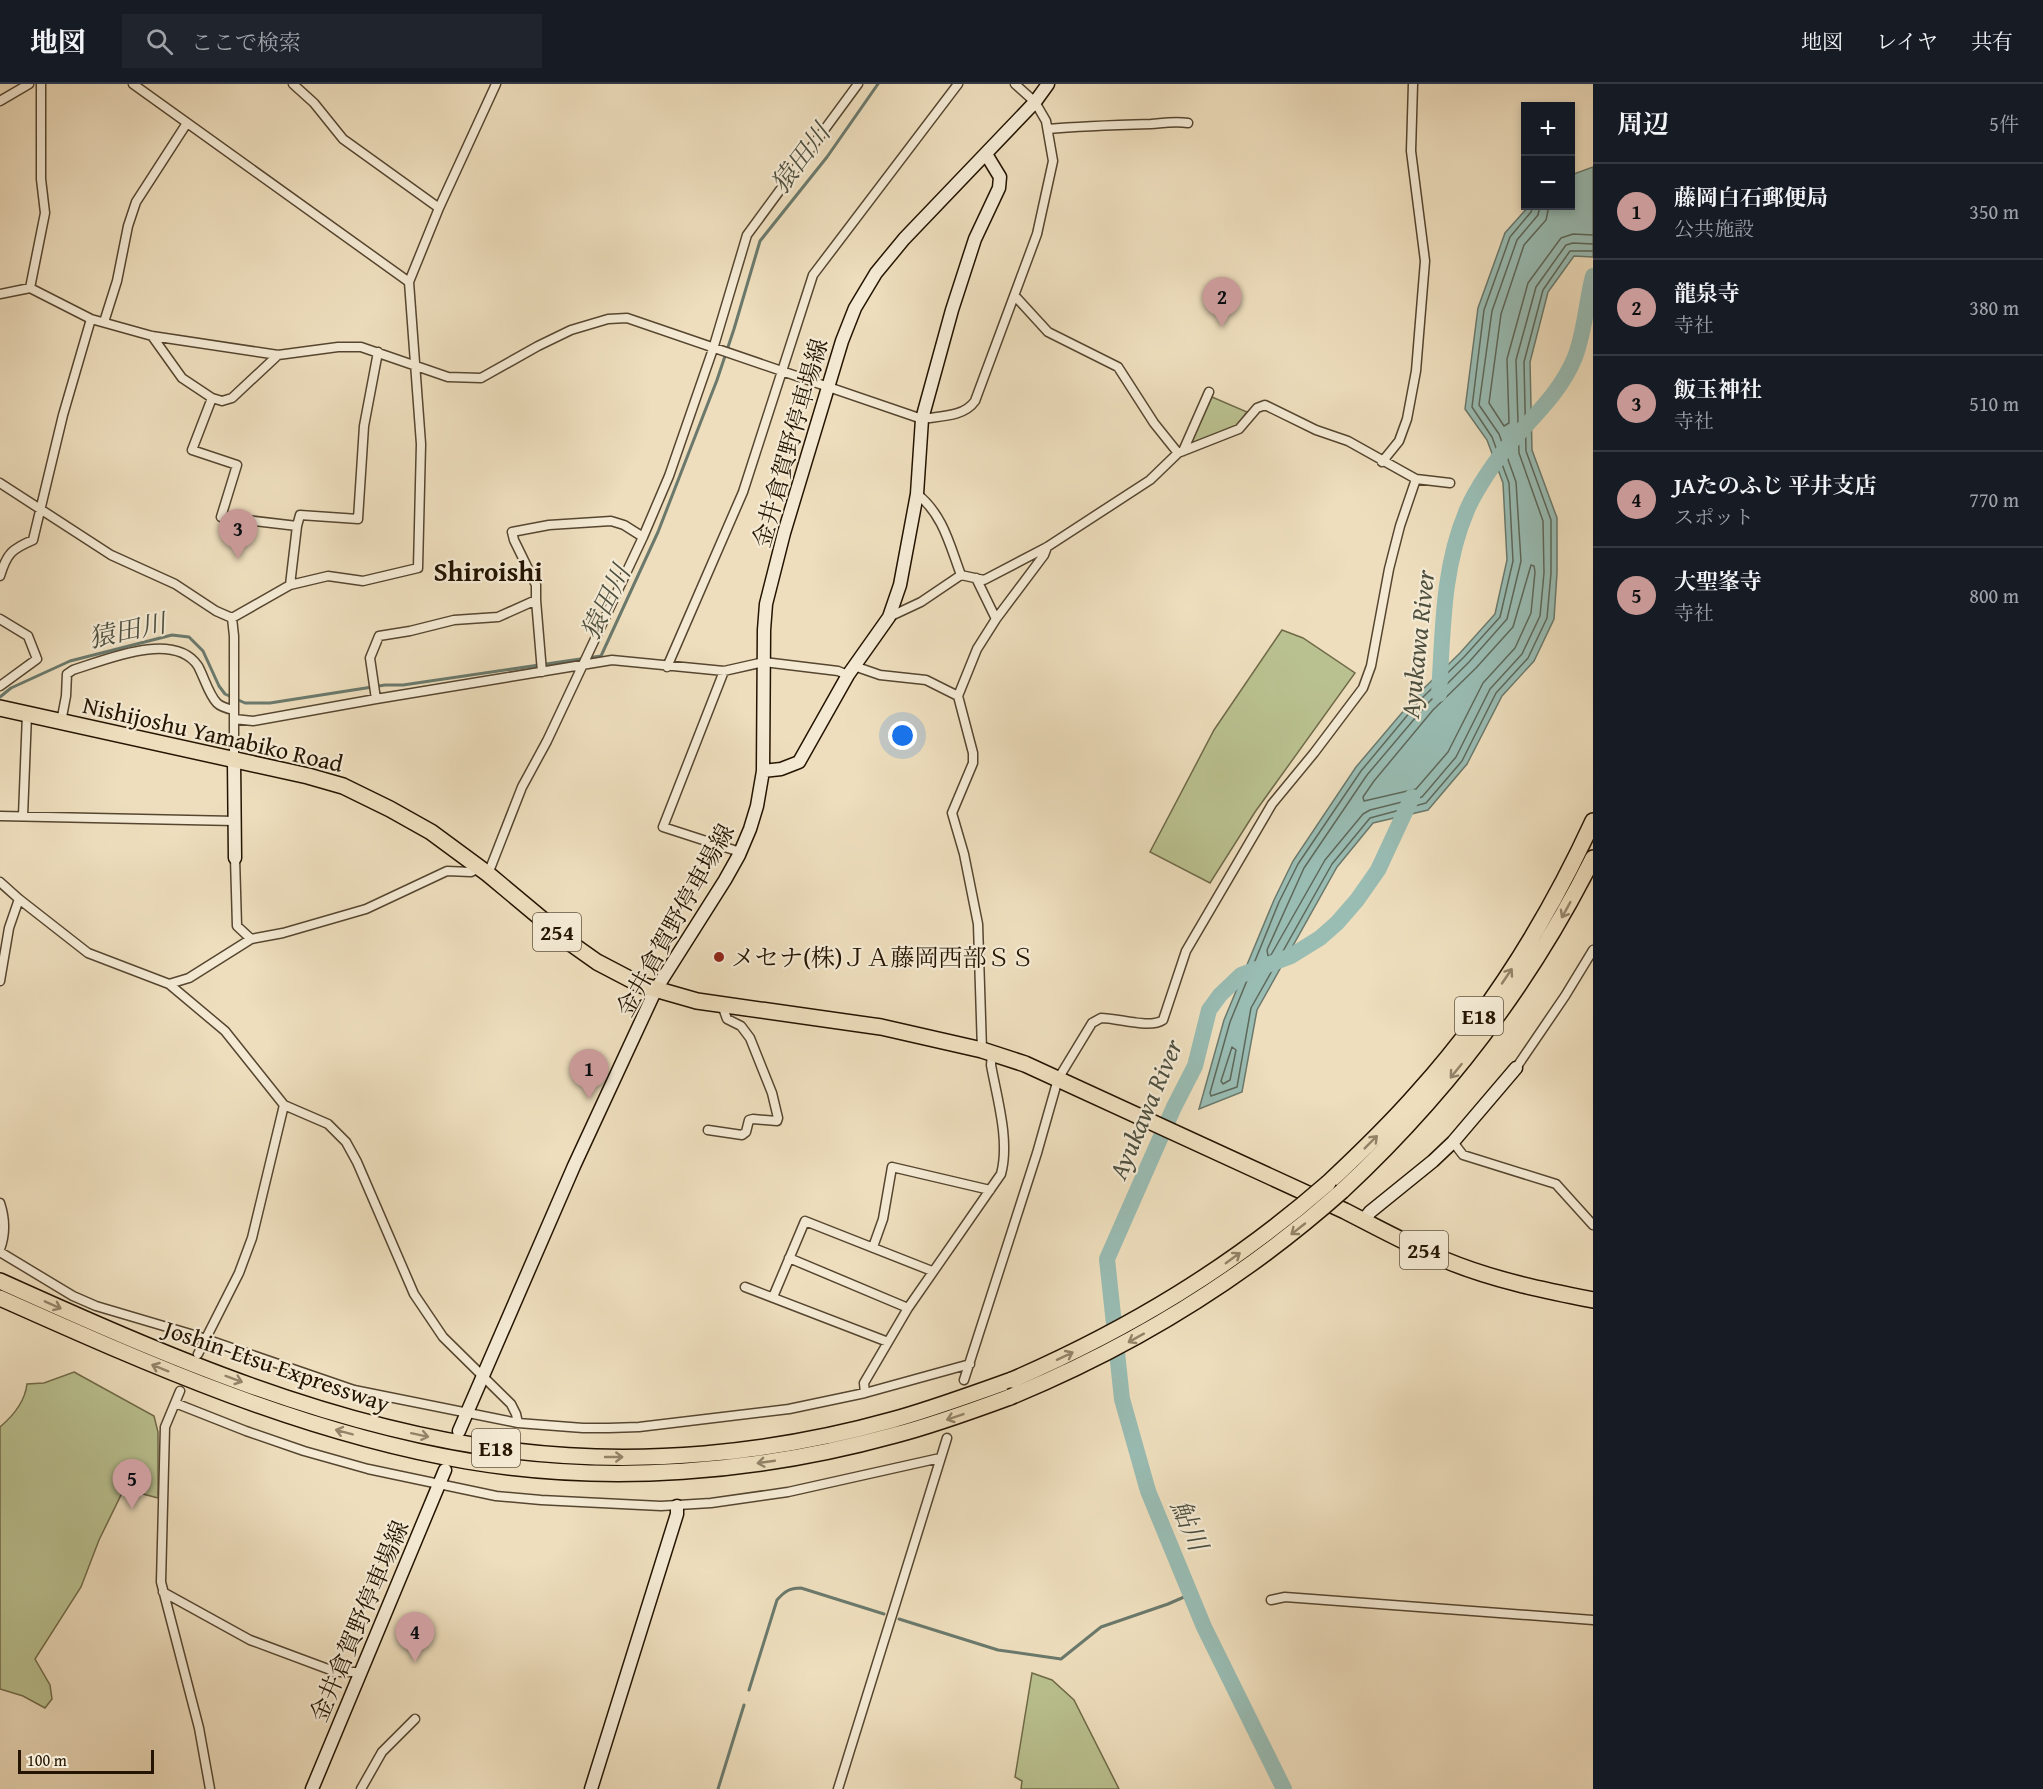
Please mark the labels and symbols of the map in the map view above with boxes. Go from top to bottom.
water label: 猿田川 [761,113,841,201]
pin: 2 [1202,278,1242,327]
street label: 金井倉賀野停車場線 [743,334,837,552]
pin: 3 [218,510,258,559]
district label: Shiroishi [433,551,543,591]
water label: 猿田川 [570,556,641,646]
water label: Ayukawa River [1390,567,1444,721]
water label: 猿田川 [85,602,172,657]
street label: Nishijoshu Yamabiko Road [79,687,347,781]
your location [888,721,917,750]
street label: 金井倉賀野停車場線 [607,817,743,1023]
one-way arrow [1560,901,1572,918]
road number: 254 [533,913,581,951]
place label: メセナ(株)ＪＡ藤岡西部ＳＳ [731,940,1034,975]
marker: メセナ(株)ＪＡ藤岡西部ＳＳ [712,950,726,964]
one-way arrow [1501,968,1513,984]
road number: E18 [1455,997,1503,1035]
water label: Ayukawa River [1098,1032,1193,1186]
pin: 1 [570,1050,608,1099]
one-way arrow [1449,1063,1463,1078]
one-way arrow [1363,1135,1378,1150]
one-way arrow [1290,1223,1306,1236]
road number: 254 [1400,1231,1448,1269]
one-way arrow [1225,1252,1241,1264]
one-way arrow [44,1300,62,1311]
street label: Joshin-Etsu Expressway [157,1310,395,1421]
one-way arrow [1128,1332,1145,1344]
one-way arrow [1056,1350,1074,1361]
one-way arrow [152,1362,170,1373]
one-way arrow [224,1374,242,1385]
one-way arrow [946,1412,965,1423]
one-way arrow [335,1426,354,1437]
one-way arrow [410,1429,429,1441]
road number: E18 [472,1429,520,1467]
one-way arrow [603,1451,623,1463]
one-way arrow [757,1457,776,1468]
pin: 5 [112,1460,152,1509]
water label: 鮎川 [1162,1493,1219,1559]
street label: 金井倉賀野停車場線 [301,1515,417,1727]
pin: 4 [396,1612,434,1662]
scale bar [18,1747,154,1774]

